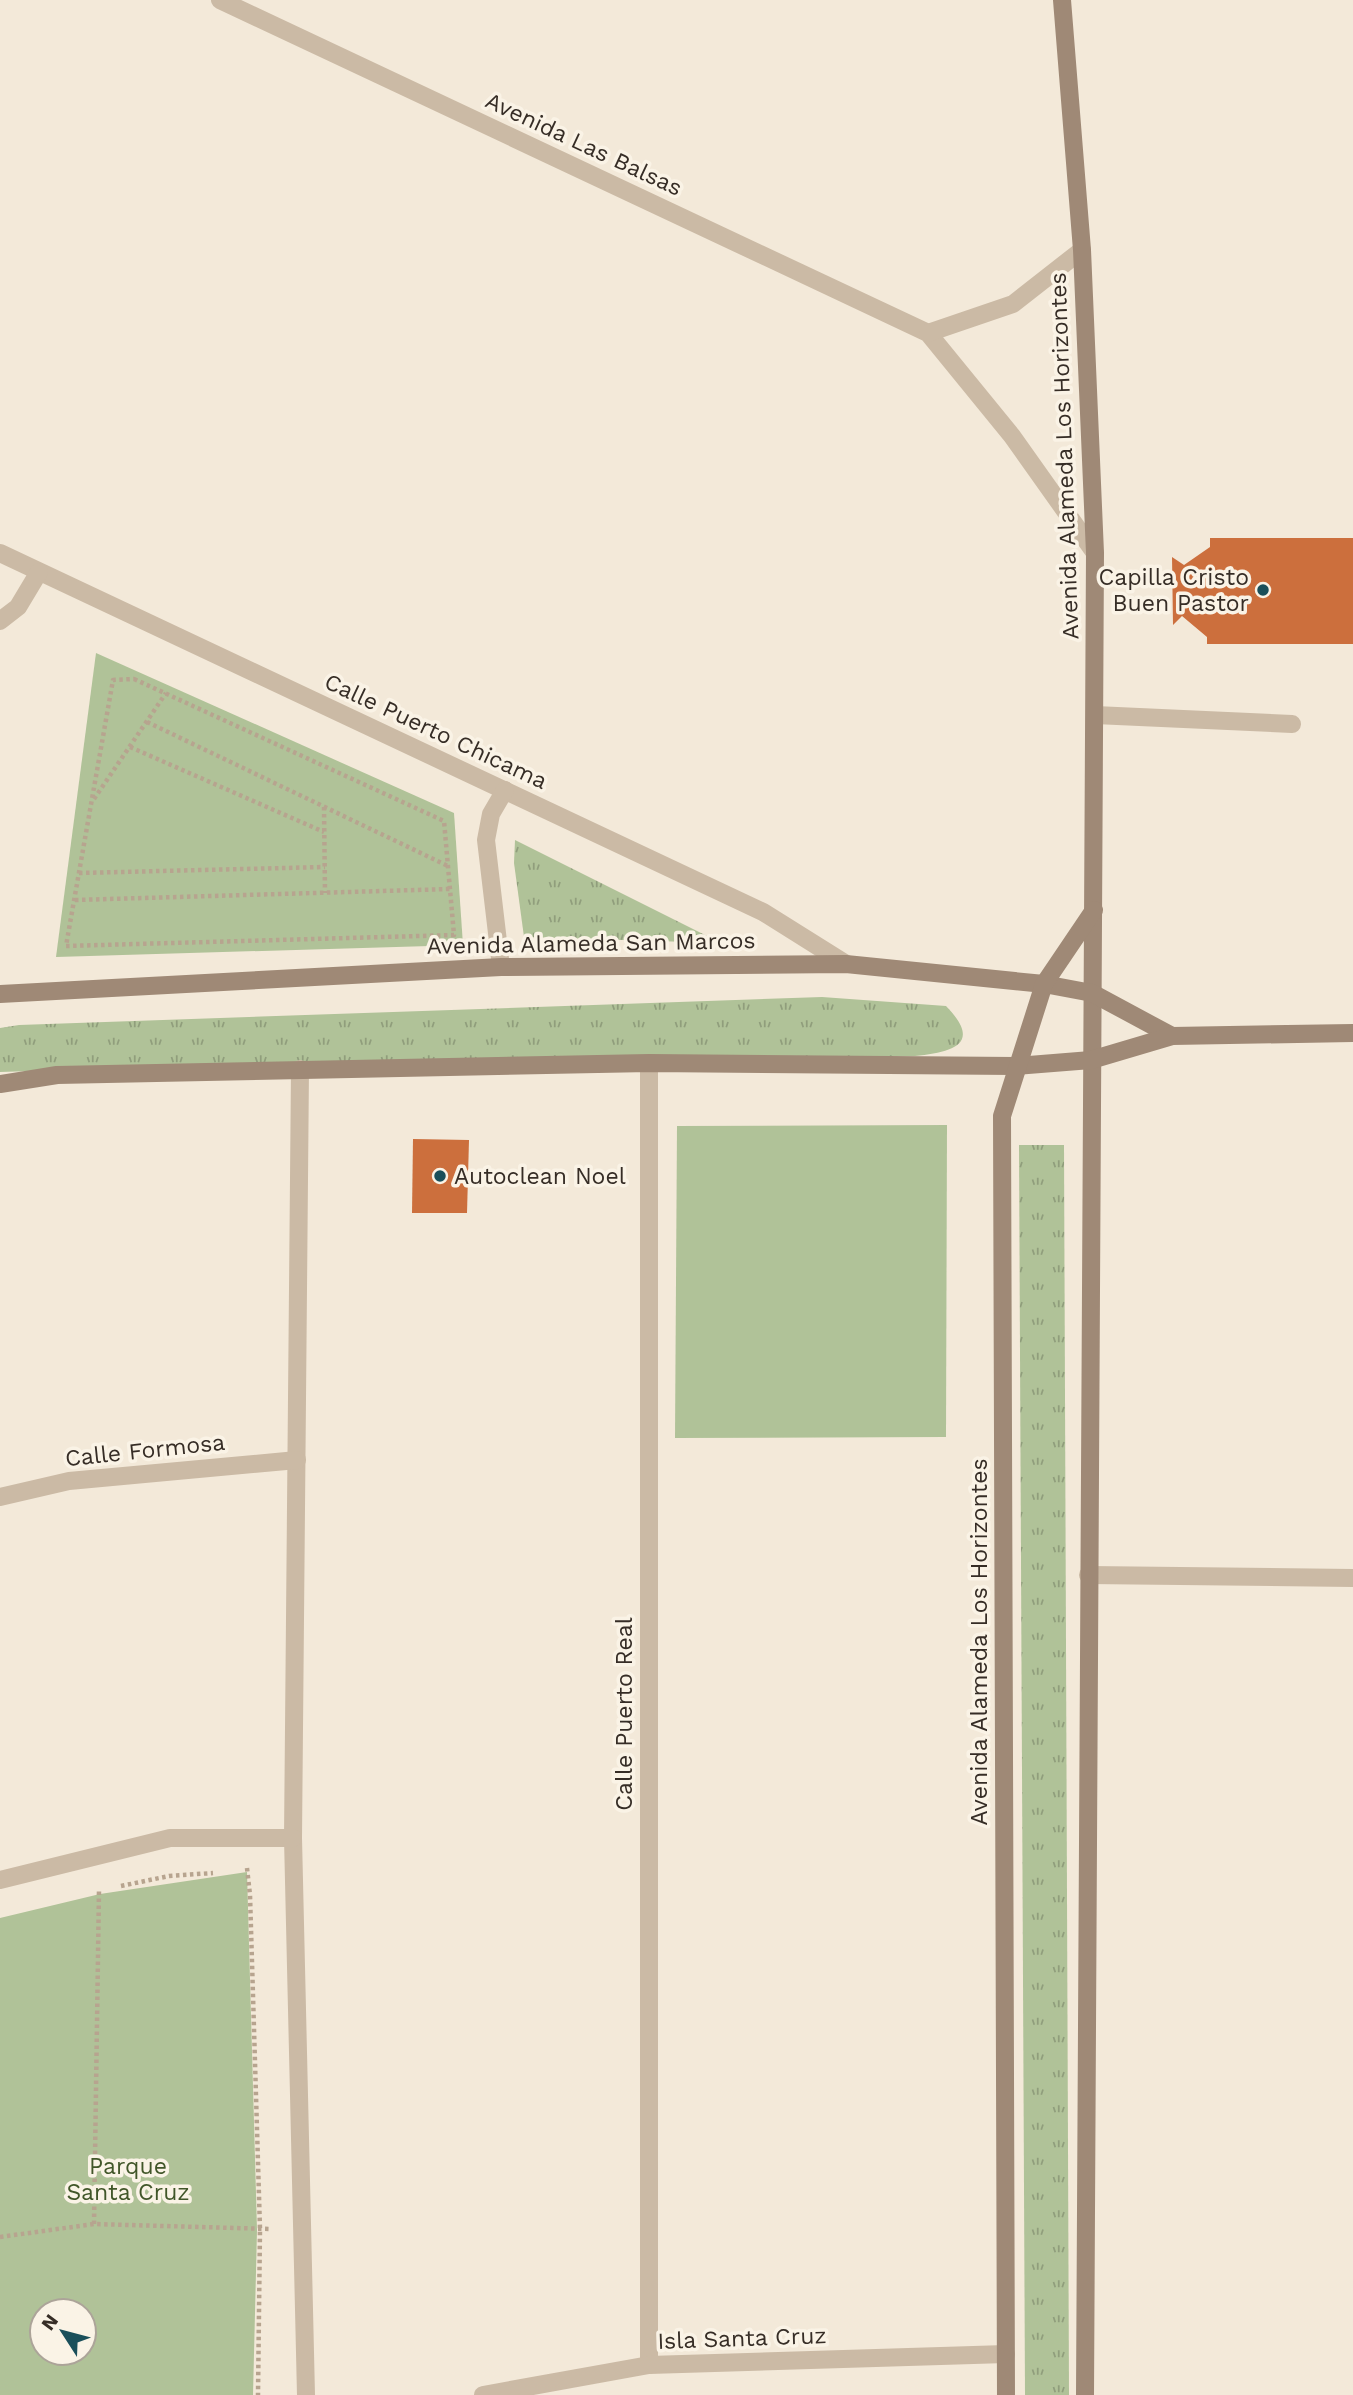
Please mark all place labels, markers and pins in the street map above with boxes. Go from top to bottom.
place label: Capilla Cristo Buen Pastor [1098,564,1249,617]
marker: Capilla Cristo Buen Pastor [1255,582,1271,598]
place label: Autoclean Noel [454,1163,626,1190]
marker: Autoclean Noel [432,1168,448,1184]

